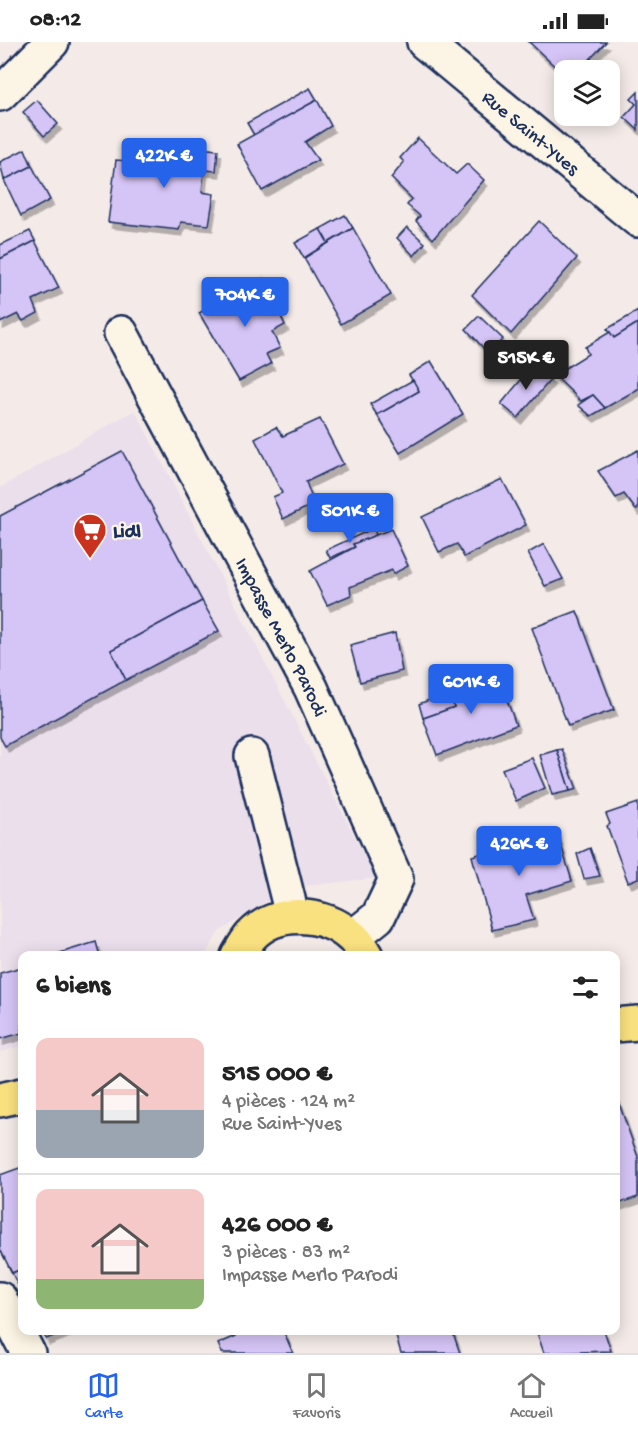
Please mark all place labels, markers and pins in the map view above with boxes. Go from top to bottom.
pin: 422K € [115,138,213,189]
pin: 704K € [196,277,294,328]
pin: 515K € [477,340,575,391]
pin: 501K € [301,493,399,544]
supermarket icon: Lidl [72,512,108,559]
place label: Lidl [113,522,141,545]
pin: 601K € [422,664,520,715]
pin: 426K € [470,826,568,877]

